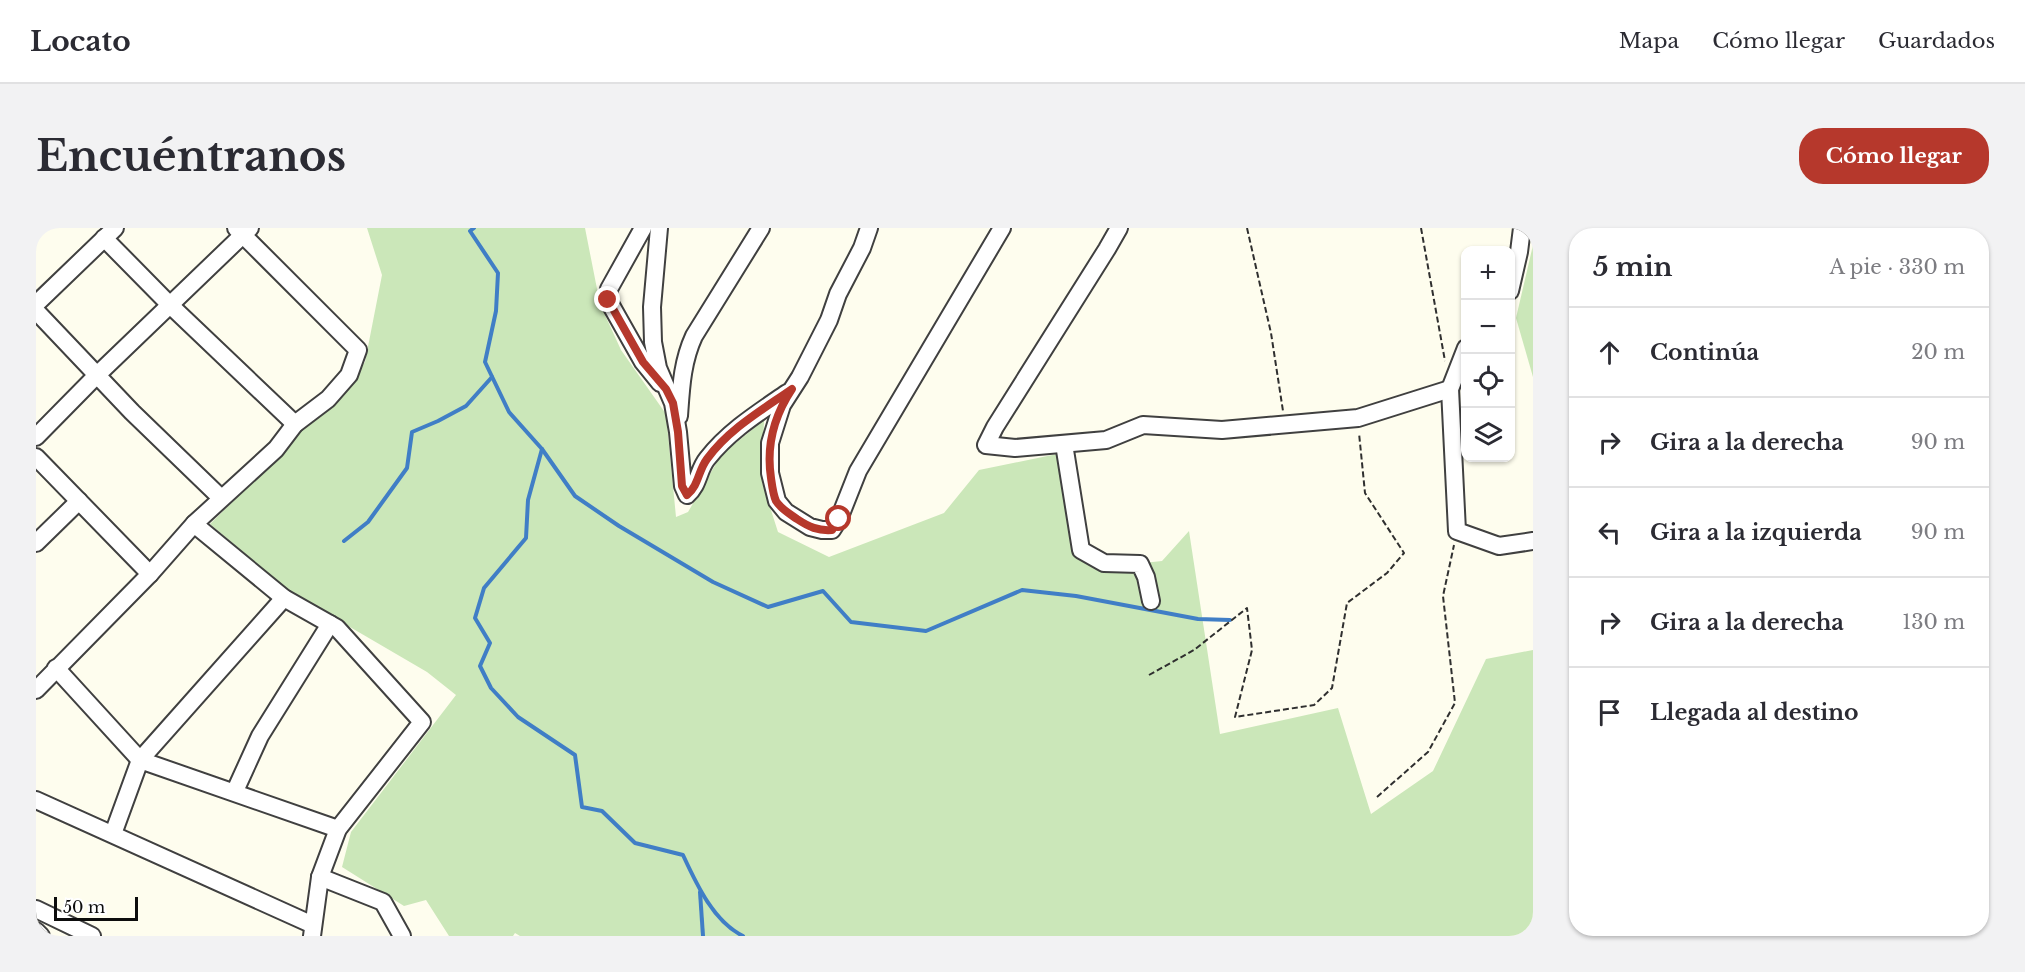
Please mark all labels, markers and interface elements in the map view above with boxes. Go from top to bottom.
text: Locato [30,24,131,59]
text: Mapa [1619,28,1679,54]
text: Cómo llegar [1712,28,1845,54]
text: Guardados [1878,28,1995,54]
button: Cómo llegar [1799,128,1989,184]
text: Encuéntranos [36,130,346,182]
map controls [1461,246,1515,462]
button: + [1461,246,1515,300]
text: 5 min [1593,251,1672,283]
text: A pie · 330 m [1829,255,1965,279]
route end [594,286,620,312]
button: − [1461,300,1515,354]
icon: ahead [1593,336,1626,369]
text: Continúa [1650,339,1759,366]
text: 20 m [1911,340,1965,364]
button: locate [1461,354,1515,408]
button: layers [1461,408,1515,462]
icon: right [1593,426,1626,459]
text: Gira a la derecha [1650,429,1844,456]
text: 90 m [1911,430,1965,454]
route start [825,505,851,531]
icon: left [1593,516,1626,549]
text: Gira a la izquierda [1650,519,1862,546]
text: 90 m [1911,520,1965,544]
icon: right [1593,606,1626,639]
text: Gira a la derecha [1650,609,1844,636]
text: 130 m [1902,610,1965,634]
icon: arrive [1593,696,1626,729]
text: Llegada al destino [1650,699,1859,726]
scale bar [54,894,138,922]
text: 50 m [63,897,105,917]

